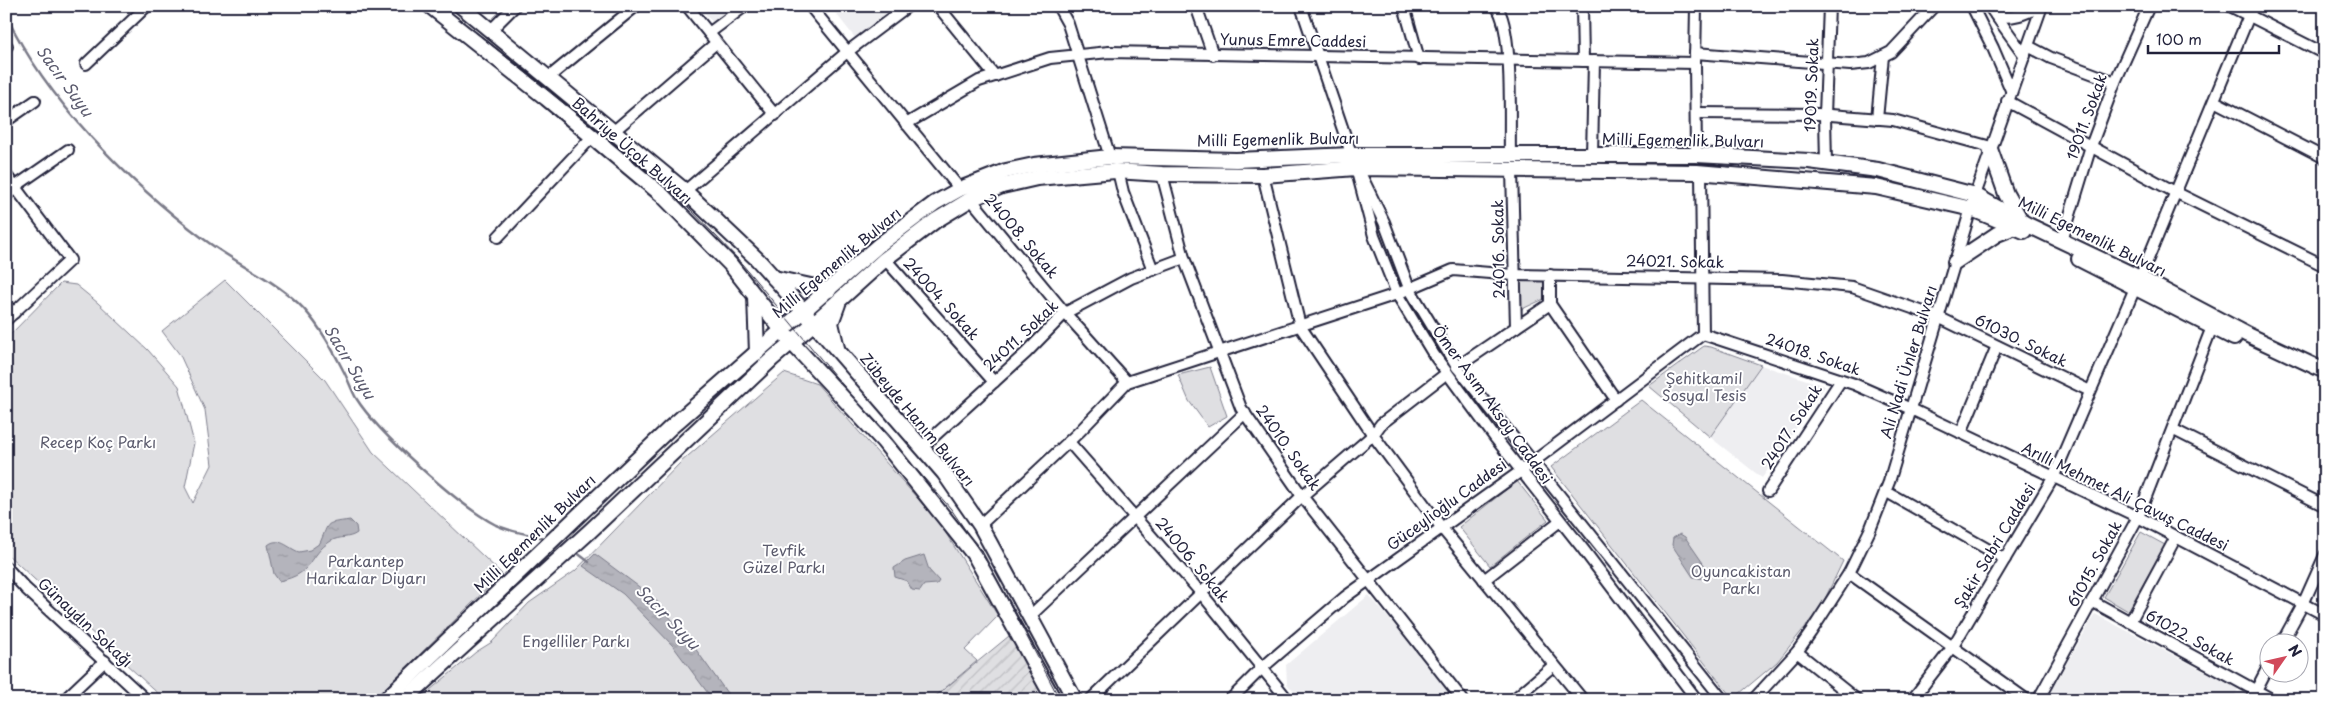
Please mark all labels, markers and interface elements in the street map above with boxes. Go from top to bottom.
scale bar [2148,22,2280,54]
street label: Yunus Emre Caddesi [1220,27,1366,52]
text: 100 m [2156,27,2202,50]
street label: 19019. Sokak [1797,37,1824,132]
water label: Sacır Suyu [32,40,101,122]
street label: 19011. Sokak [2059,70,2112,163]
street label: Bahriye Üçok Bulvarı [568,91,698,209]
street label: Milli Egemenlik Bulvarı [1197,126,1359,151]
street label: Milli Egemenlik Bulvarı [1602,127,1764,152]
street label: 24008. Sokak [980,187,1065,283]
street label: Milli Egemenlik Bulvarı [2015,190,2171,282]
street label: 24016. Sokak [1485,199,1510,299]
street label: Milli Egemenlik Bulvarı [767,201,906,323]
street label: 24021. Sokak [1626,248,1725,273]
street label: 24004. Sokak [898,251,986,345]
street label: Ali Nadi Ünler Bulvarı [1873,282,1942,441]
street label: 24011. Sokak [977,294,1063,376]
street label: 61030. Sokak [1971,307,2072,372]
water label: Sacır Suyu [319,320,383,404]
street label: Ömer Asım Aksoy Caddesi [1428,320,1559,488]
street label: 24018. Sokak [1763,327,1864,381]
street label: Zübeyde Hanım Bulvarı [855,347,981,491]
park label: Şehitkamil Sosyal Tesis [1662,366,1746,406]
street label: 24017. Sokak [1755,379,1827,473]
street label: 24010. Sokak [1251,400,1327,495]
park label: Recep Koç Parkı [40,430,156,453]
street label: Arıllı Mehmet Ali Çavuş Caddesi [2018,435,2233,556]
street label: Güceylioğlu Caddesi [1381,452,1511,555]
street label: Milli Egemenlik Bulvarı [468,468,600,598]
street label: Şakir Sabri Caddesi [1947,478,2040,612]
street label: 24006. Sokak [1151,511,1236,607]
street label: 61015. Sokak [2060,516,2127,611]
park label: Tevfik Güzel Parkı [743,538,825,578]
park label: Parkantep Harikalar Diyarı [306,549,426,589]
park label: Oyuncakistan Parkı [1691,559,1791,599]
street label: Günaydın Sokağı [33,572,139,672]
water label: Sacır Suyu [631,578,707,655]
street label: 61022. Sokak [2142,603,2240,671]
park label: Engelliler Parkı [522,629,630,652]
north arrow [2258,634,2308,684]
text: N [2283,640,2307,661]

